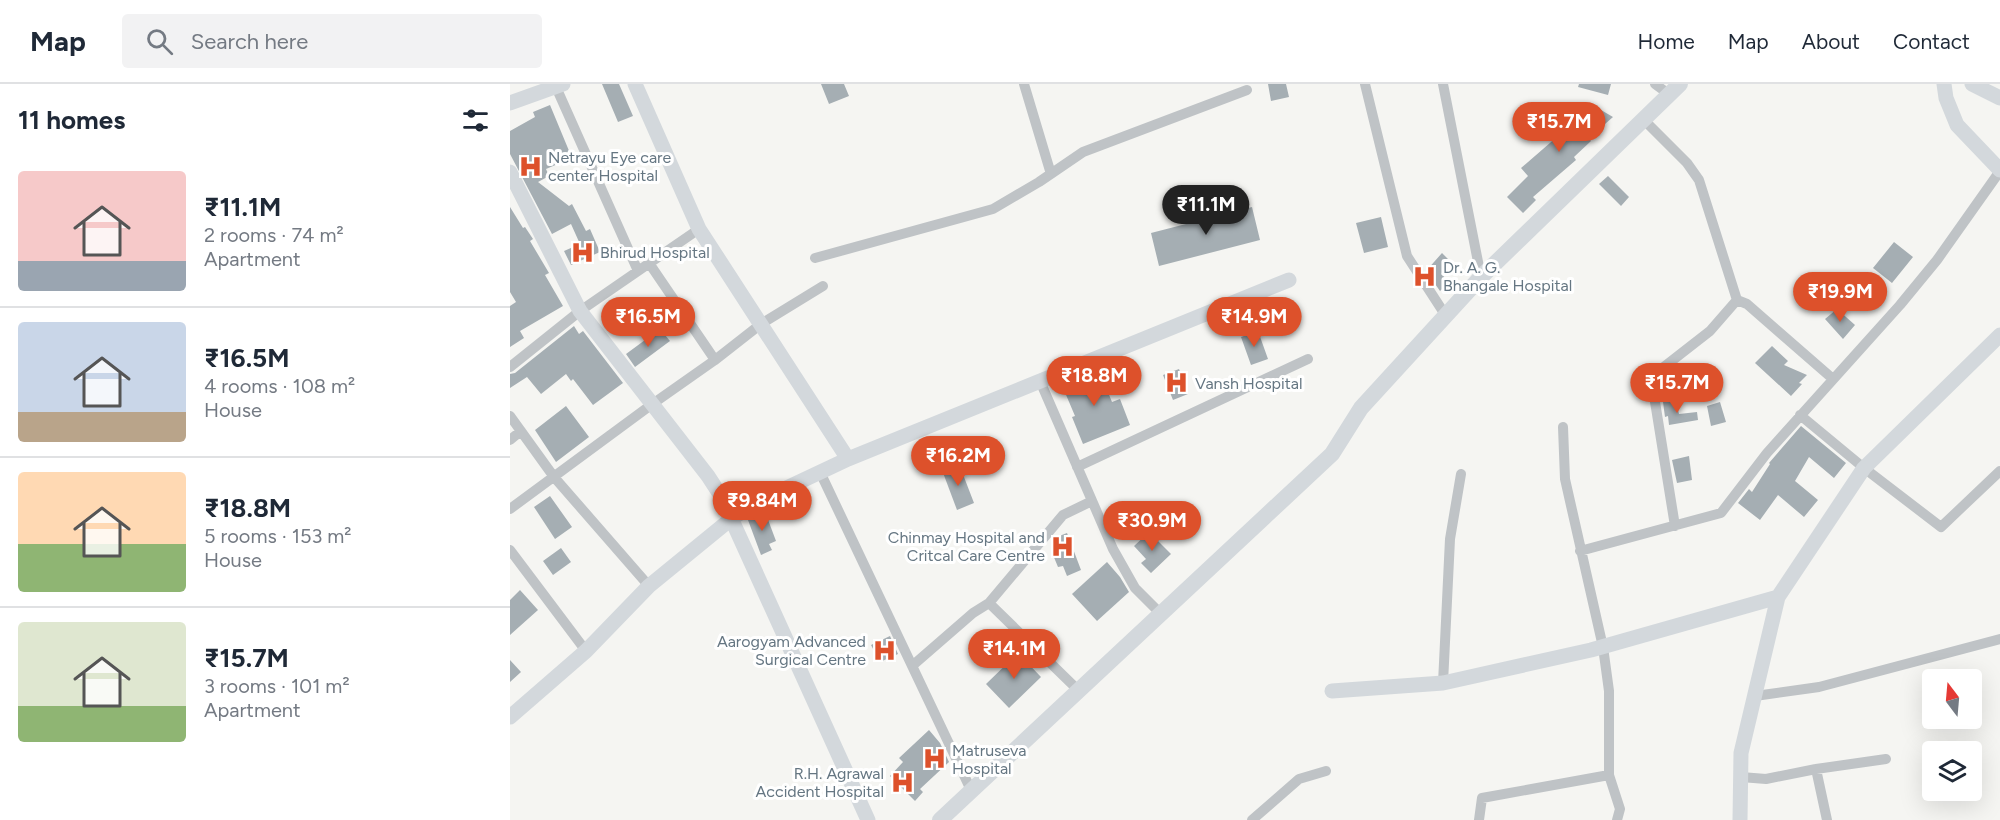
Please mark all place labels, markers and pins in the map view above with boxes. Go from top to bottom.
pin: ₹15.7M [1510,102,1608,153]
place label: Netrayu Eye care center Hospital [548,148,672,185]
hospital icon: Netrayu Eye care center Hospital [517,153,543,179]
pin: ₹11.1M [1157,185,1255,236]
hospital icon: Bhirud Hospital [569,239,595,265]
place label: Bhirud Hospital [600,243,710,262]
place label: Dr. A. G. Bhangale Hospital [1443,258,1572,295]
hospital icon: Dr. A. G. Bhangale Hospital [1412,263,1438,289]
pin: ₹19.9M [1791,272,1889,323]
pin: ₹16.5M [599,297,697,348]
pin: ₹14.9M [1205,297,1303,348]
pin: ₹18.8M [1045,356,1143,407]
pin: ₹15.7M [1628,363,1726,414]
hospital icon: Vansh Hospital [1164,370,1190,396]
place label: Vansh Hospital [1195,374,1302,393]
pin: ₹16.2M [909,436,1007,487]
pin: ₹9.84M [713,481,811,532]
pin: ₹30.9M [1103,501,1201,552]
place label: Chinmay Hospital and Critcal Care Centre [888,528,1045,565]
hospital icon: Chinmay Hospital and Critcal Care Centre [1050,533,1076,559]
pin: ₹14.1M [965,629,1063,680]
place label: Aarogyam Advanced Surgical Centre [717,632,866,669]
hospital icon: Aarogyam Advanced Surgical Centre [871,637,897,663]
place label: Matruseva Hospital [952,741,1026,778]
hospital icon: Matruseva Hospital [921,746,947,772]
place label: R.H. Agrawal Accident Hospital [756,764,884,801]
hospital icon: R.H. Agrawal Accident Hospital [889,769,915,795]

